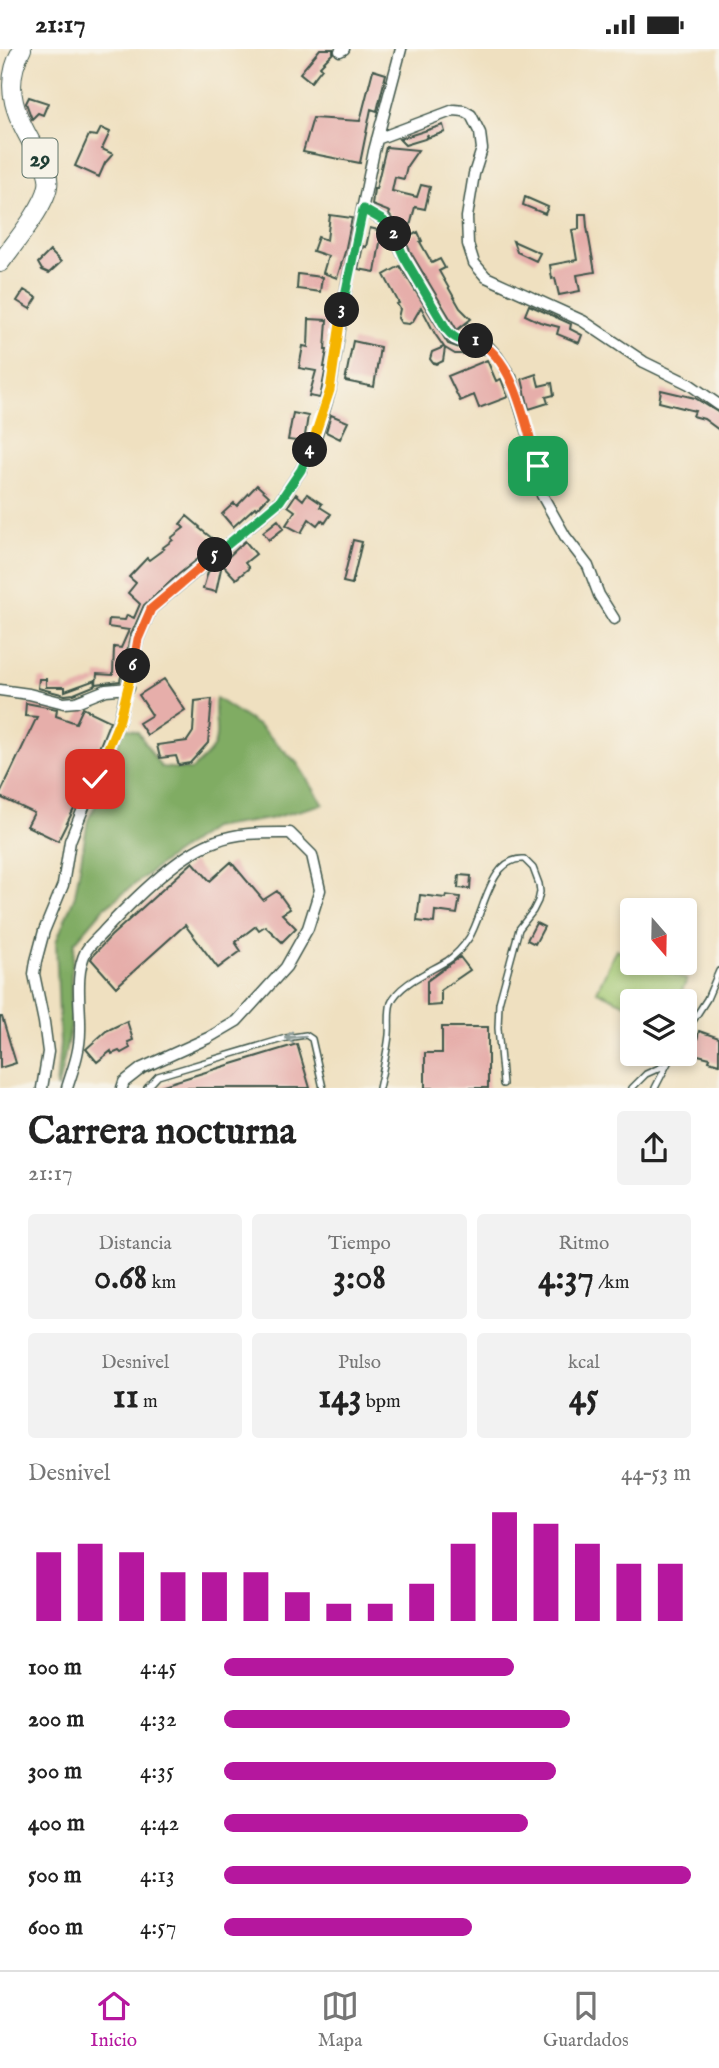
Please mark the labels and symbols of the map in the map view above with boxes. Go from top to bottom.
road number: 29 [22,139,58,177]
pin: 2 [376,217,412,251]
pin: 3 [324,293,360,327]
pin: 1 [458,323,494,359]
pin: 4 [292,433,328,467]
pin [508,436,568,496]
pin: 5 [198,538,232,573]
pin: 6 [116,649,150,683]
pin [65,749,125,809]
north arrow [620,898,696,975]
one-way arrow [284,1031,307,1044]

